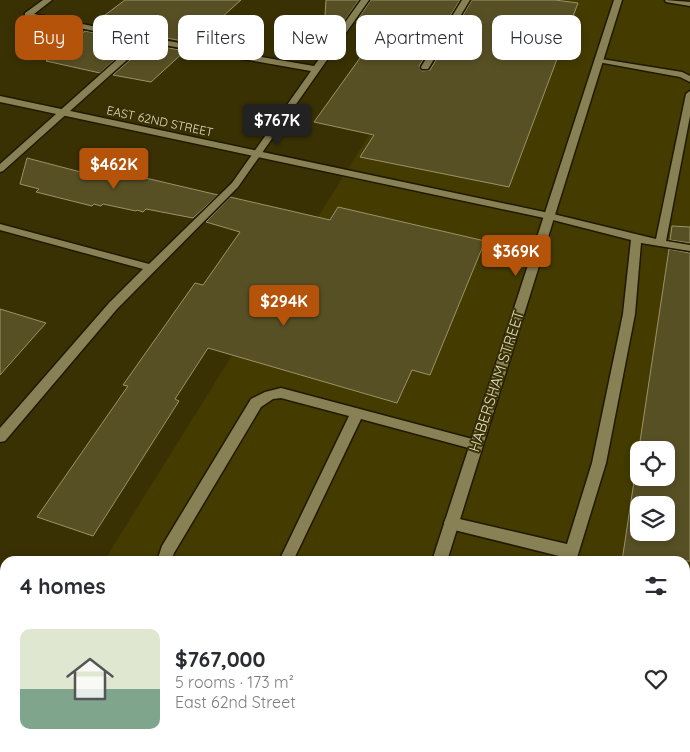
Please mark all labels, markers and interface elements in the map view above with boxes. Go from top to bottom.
chip: Buy [15,15,83,60]
chip: Rent [93,15,168,60]
chip: Filters [178,15,264,60]
chip: New [274,15,346,60]
chip: Apartment [356,15,482,60]
chip: House [492,15,581,60]
street label: EAST 62ND STREET [105,102,215,140]
pin: $767K [242,104,312,146]
text: $767K [254,110,300,130]
pin: $462K [79,148,149,190]
text: $462K [90,154,138,174]
pin: $369K [481,234,551,277]
text: $369K [493,241,539,261]
pin: $294K [249,284,319,327]
text: $294K [260,291,308,311]
street label: HABERSHAM STREET [464,308,528,454]
map controls [630,441,675,541]
button: locate [630,441,675,486]
button: layers [630,496,675,541]
icon: filters [642,572,670,600]
text: 4 homes [20,573,106,599]
text: $767,000 [175,646,265,672]
icon: home [60,649,120,709]
icon: heart [642,665,670,693]
text: 5 rooms · 173 m² [175,672,294,692]
text: East 62nd Street [175,692,296,712]

